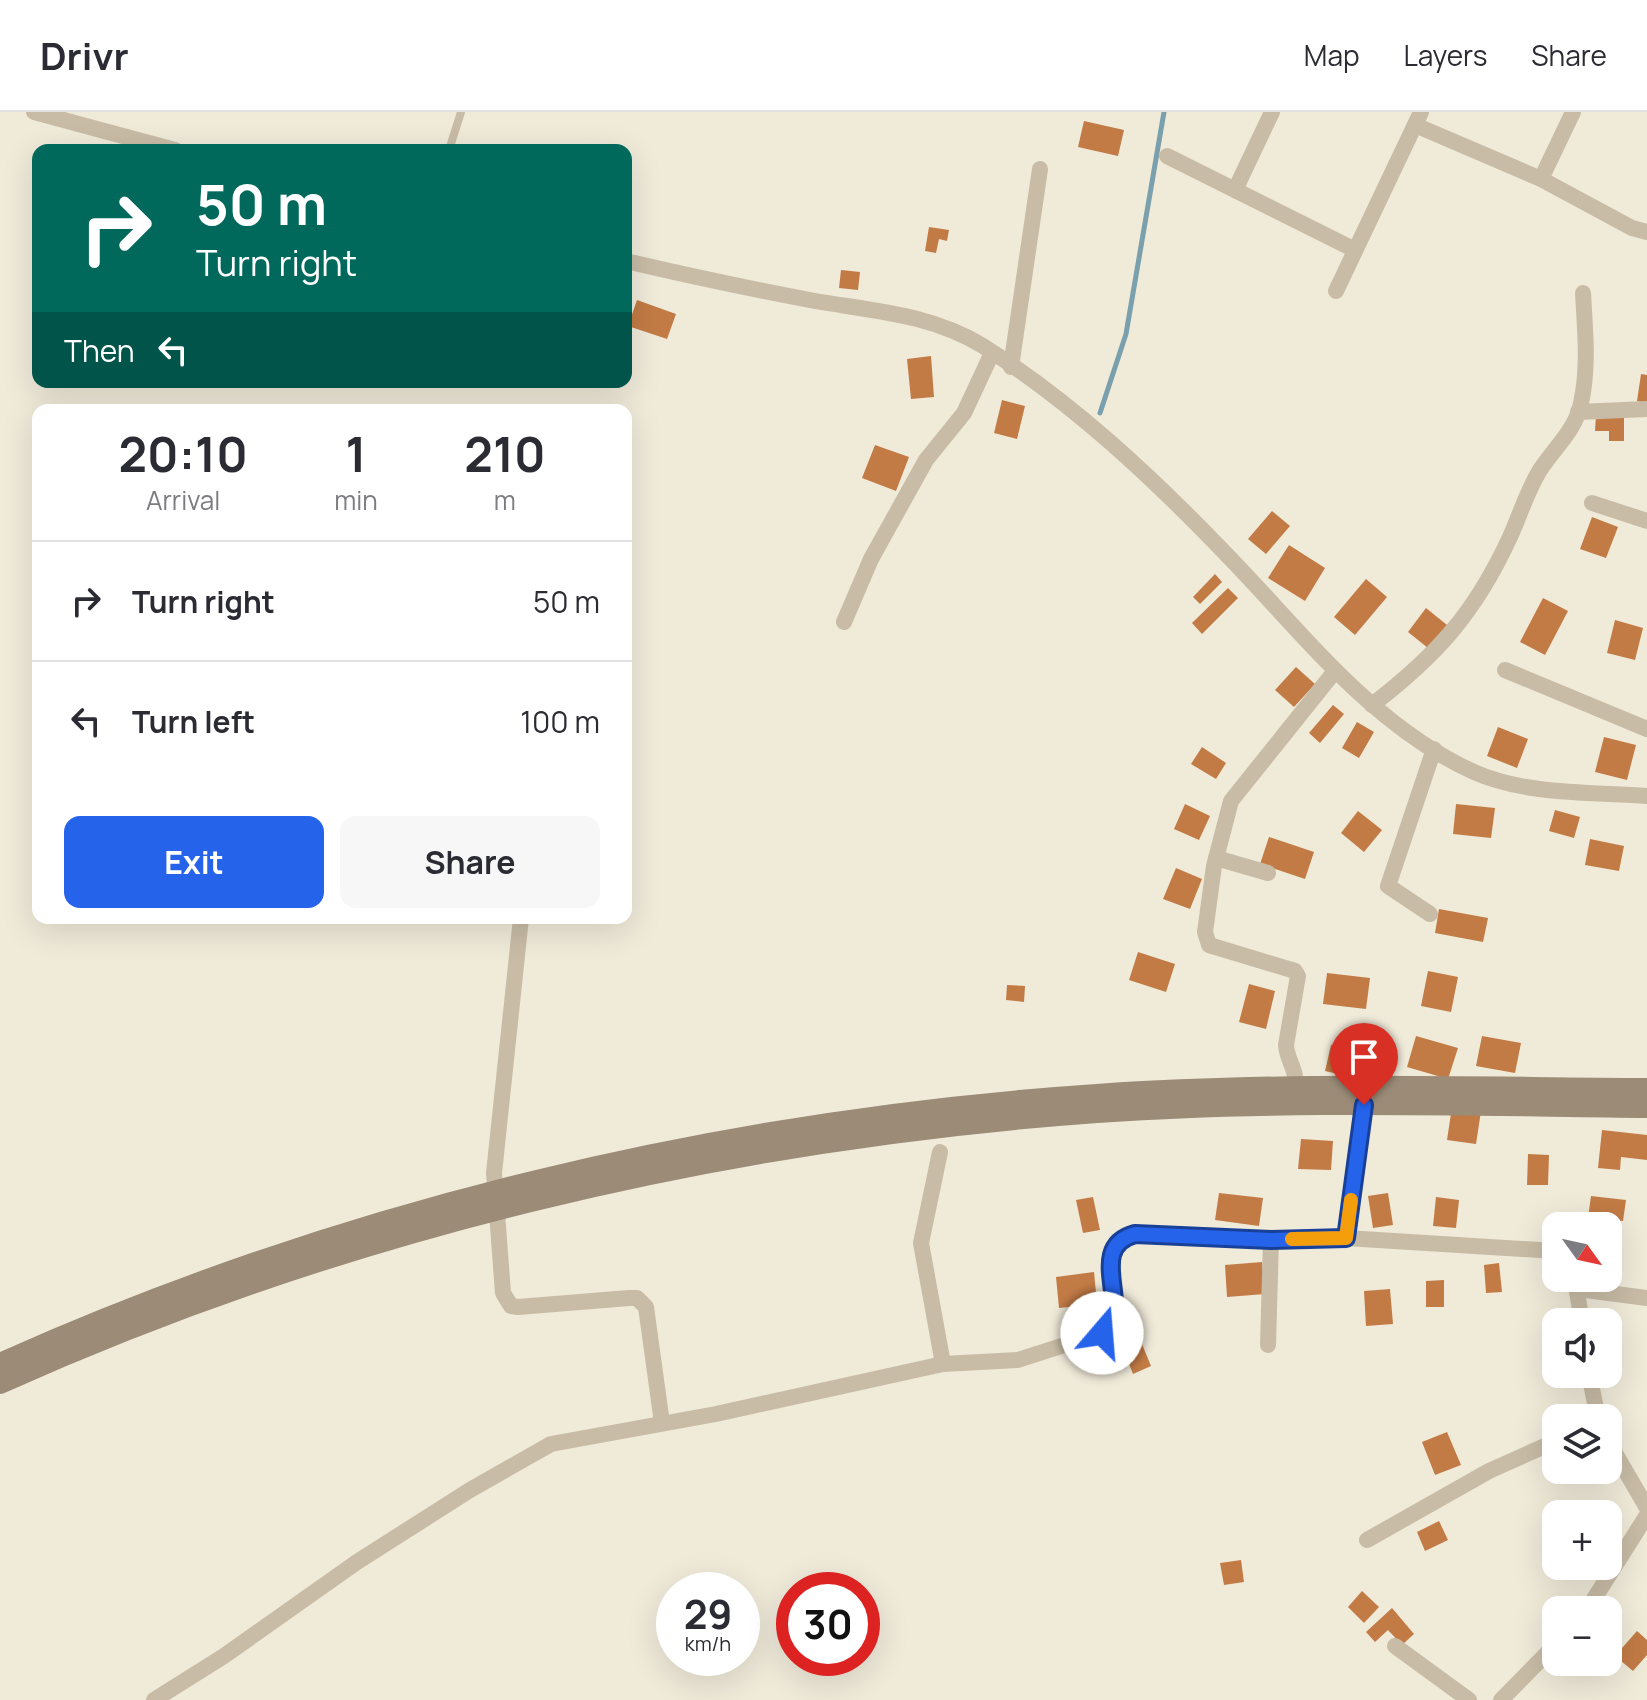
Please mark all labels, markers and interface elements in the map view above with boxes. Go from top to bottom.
text: Drivr [40,29,129,81]
text: Map [1304,36,1360,74]
text: Layers [1404,36,1487,74]
text: Share [1531,36,1607,74]
text: 50 m [196,165,327,242]
icon: right [64,176,168,280]
text: Turn right [196,238,357,287]
icon: left [151,328,195,372]
text: Then [64,330,135,371]
text: 20:10 [119,421,248,486]
text: 1 [345,421,367,486]
text: 210 [464,421,546,486]
text: Arrival [146,482,220,518]
text: min [334,482,378,518]
text: m [494,482,516,518]
icon: right [64,579,108,623]
text: Turn right [132,581,275,622]
text: 50 m [533,581,600,622]
icon: left [64,699,108,743]
text: Turn left [132,701,255,742]
text: 100 m [520,701,600,742]
button: Exit [64,816,324,908]
button: Share [340,816,600,908]
pin [1330,1023,1398,1105]
icon: arrive [1342,1035,1386,1079]
north arrow [1542,1212,1622,1292]
map controls [1542,1212,1622,1676]
position arrow [1060,1291,1144,1375]
button: sound [1542,1308,1622,1388]
button: layers [1542,1404,1622,1484]
button: + [1542,1500,1622,1580]
speed limit sign: 30 [776,1572,880,1676]
text: 29 [684,1586,732,1641]
button: − [1542,1596,1622,1676]
text: km/h [685,1630,731,1657]

